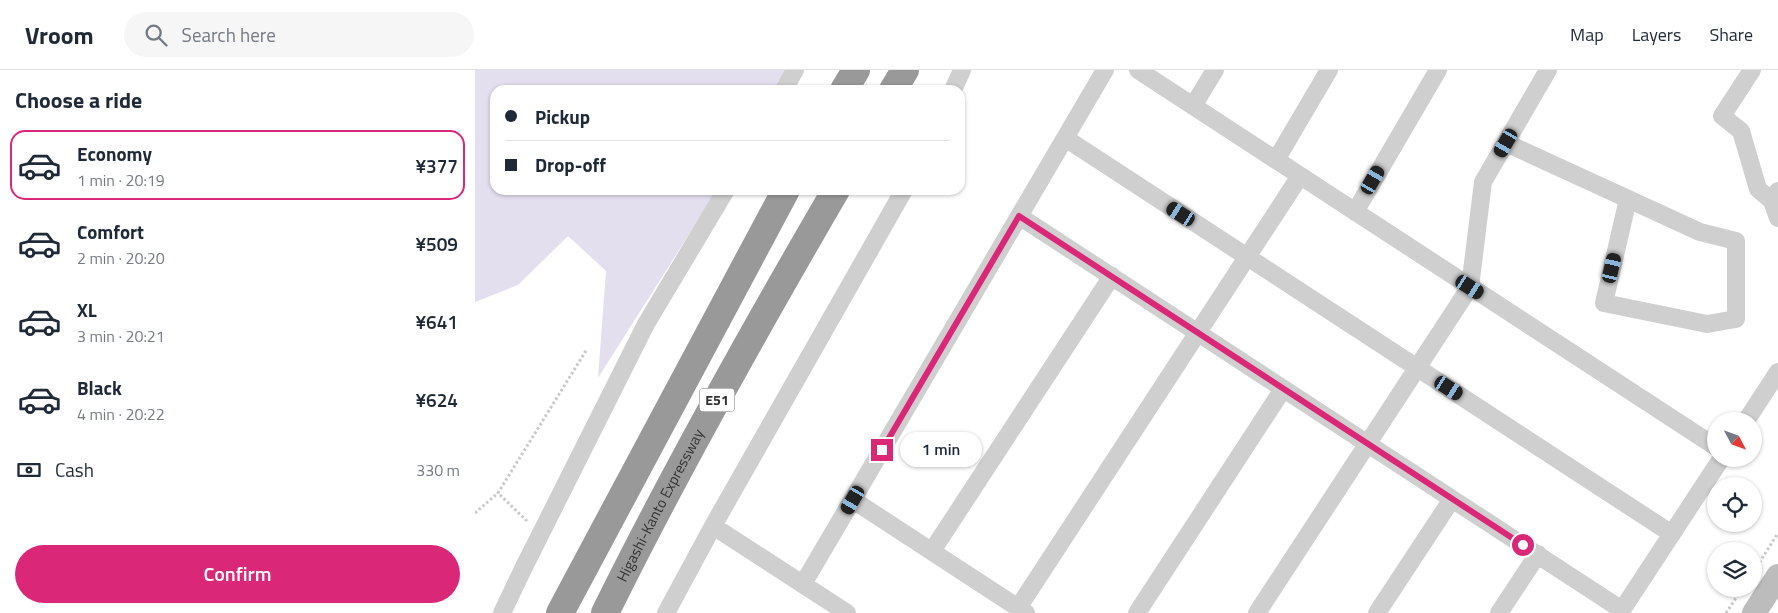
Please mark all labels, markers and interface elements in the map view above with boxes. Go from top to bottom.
search box [124,12,474,57]
text: Vroom [25,17,94,53]
text: Search here [182,20,276,49]
icon: search [142,21,170,49]
text: Map [1570,21,1604,48]
text: Layers [1632,21,1681,48]
text: Share [1709,21,1753,48]
text: Choose a ride [15,83,142,117]
text: Pickup [535,102,590,131]
car [1492,126,1519,160]
text: Economy [77,139,152,168]
icon: car [17,143,62,188]
text: Drop-off [535,150,606,179]
text: ¥377 [415,151,458,180]
car [1359,163,1386,197]
text: 1 min · 20:19 [77,168,165,192]
car [1164,200,1197,228]
text: Comfort [77,217,144,246]
icon: car [17,221,62,266]
text: ¥509 [415,229,458,258]
text: 2 min · 20:20 [77,246,165,270]
car [1601,252,1622,284]
car [1453,273,1486,301]
text: XL [77,295,97,324]
icon: car [17,299,62,344]
text: ¥641 [415,307,458,336]
text: 3 min · 20:21 [77,324,165,348]
text: Black [77,373,122,402]
car [1432,374,1465,402]
icon: car [17,377,62,422]
text: ¥624 [415,385,458,414]
road number: E51 [699,388,735,412]
text: 4 min · 20:22 [77,402,165,426]
north arrow [1707,412,1763,468]
map controls [1707,412,1762,597]
street label: Higashi-Kanto Expressway [610,425,710,586]
callout: 1 min [899,432,982,468]
text: 1 min [922,437,960,461]
route end [871,439,893,461]
text: Cash [55,455,94,484]
icon: cash [15,456,43,484]
text: 330 m [416,458,460,482]
button: locate [1707,477,1762,532]
car [839,483,866,517]
route start [1512,534,1534,556]
button: layers [1707,542,1762,597]
button: Confirm [15,545,460,603]

